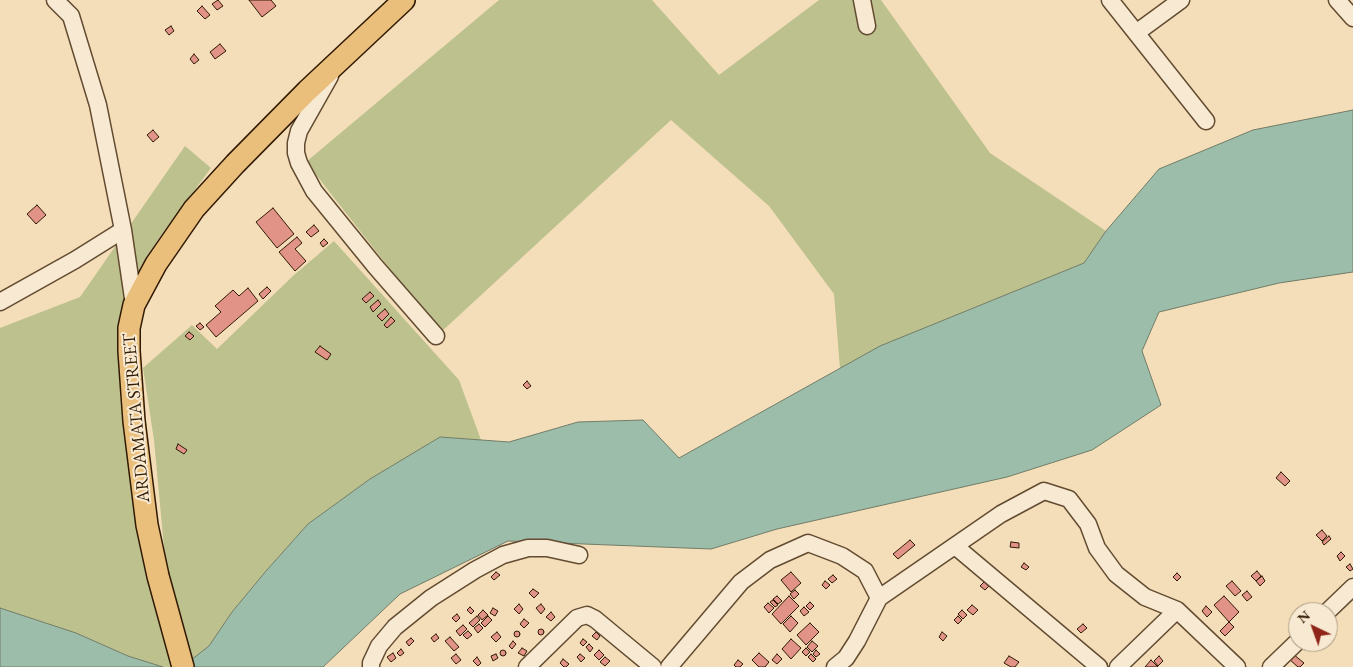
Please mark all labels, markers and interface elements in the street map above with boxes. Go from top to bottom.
street label: ARDAMATA STREET [119,332,155,504]
north arrow [1288,602,1338,652]
text: N [1293,606,1314,627]

